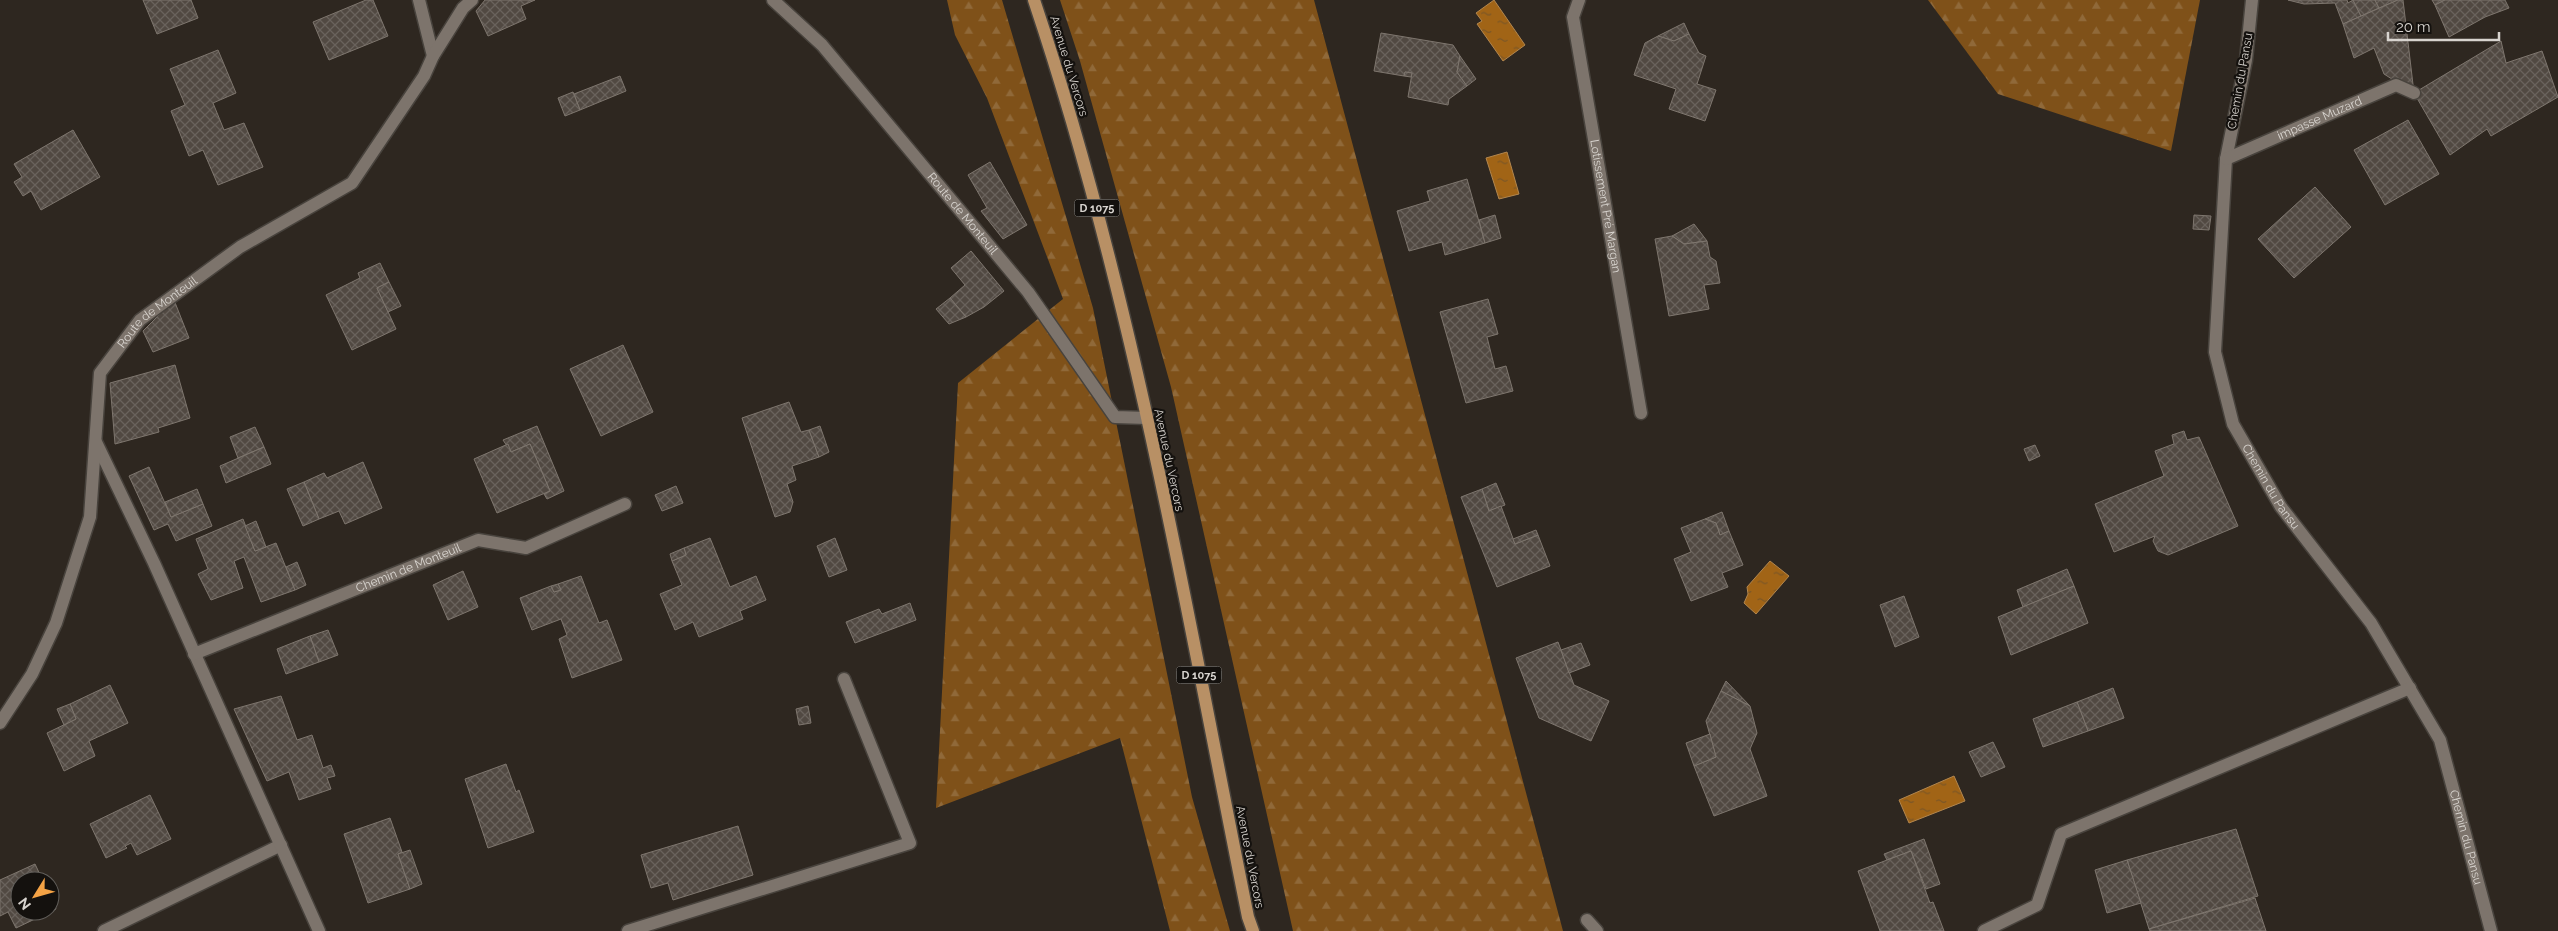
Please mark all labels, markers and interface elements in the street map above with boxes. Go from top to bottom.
scale bar [2388,10,2499,42]
street label: Avenue du Vercors [1047,14,1091,118]
text: 20 m [2396,18,2431,36]
street label: Chemin du Pansu [2225,32,2255,130]
street label: impasse Muzard [2275,94,2364,143]
street label: Lotissement Pré Margan [1587,138,1624,274]
street label: Route de Monteuil [925,170,1001,258]
road number: D 1075 [1074,200,1120,217]
street label: Route de Monteuil [115,273,201,351]
street label: Avenue du Vercors [1151,407,1187,513]
street label: Chemin du Pansu [2239,442,2303,532]
street label: Chemin de Monteuil [354,540,464,595]
road number: D 1075 [1176,666,1222,684]
street label: Chemin du Pansu [2447,788,2485,886]
street label: Avenue du Vercors [1233,804,1267,910]
north arrow [10,871,60,921]
text: N [15,895,34,913]

